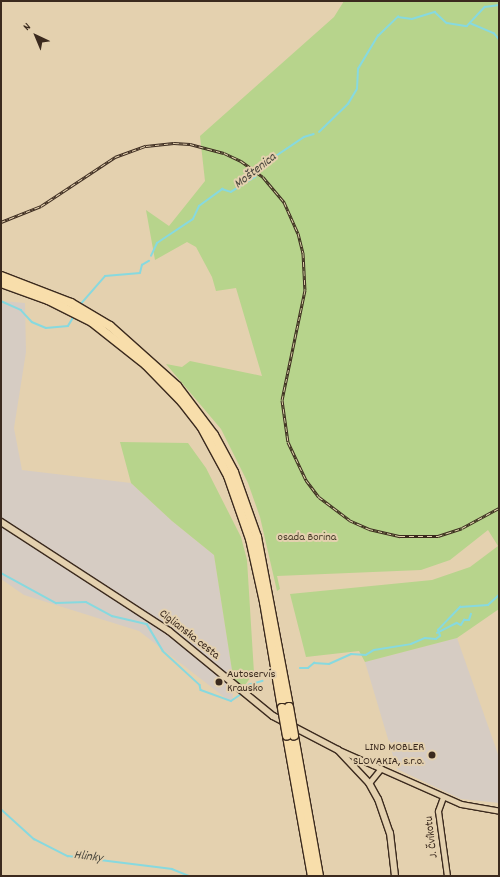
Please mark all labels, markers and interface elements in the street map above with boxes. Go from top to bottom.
north arrow [16,16,56,56]
text: N [20,20,35,35]
water label: Moštenica [232,151,280,193]
park label: osada Borina [278,531,336,545]
street label: Ciglianska cesta [156,607,222,663]
place label: Autoservis Krausko [227,668,276,696]
marker: Autoservis Krausko [214,677,224,687]
place label: LIND MOBLER SLOVAKIA, s.r.o. [353,741,424,769]
marker: LIND MOBLER SLOVAKIA, s.r.o. [427,750,437,760]
street label: J. Čvíkotu [422,815,442,859]
water label: Hlinky [73,849,103,867]

